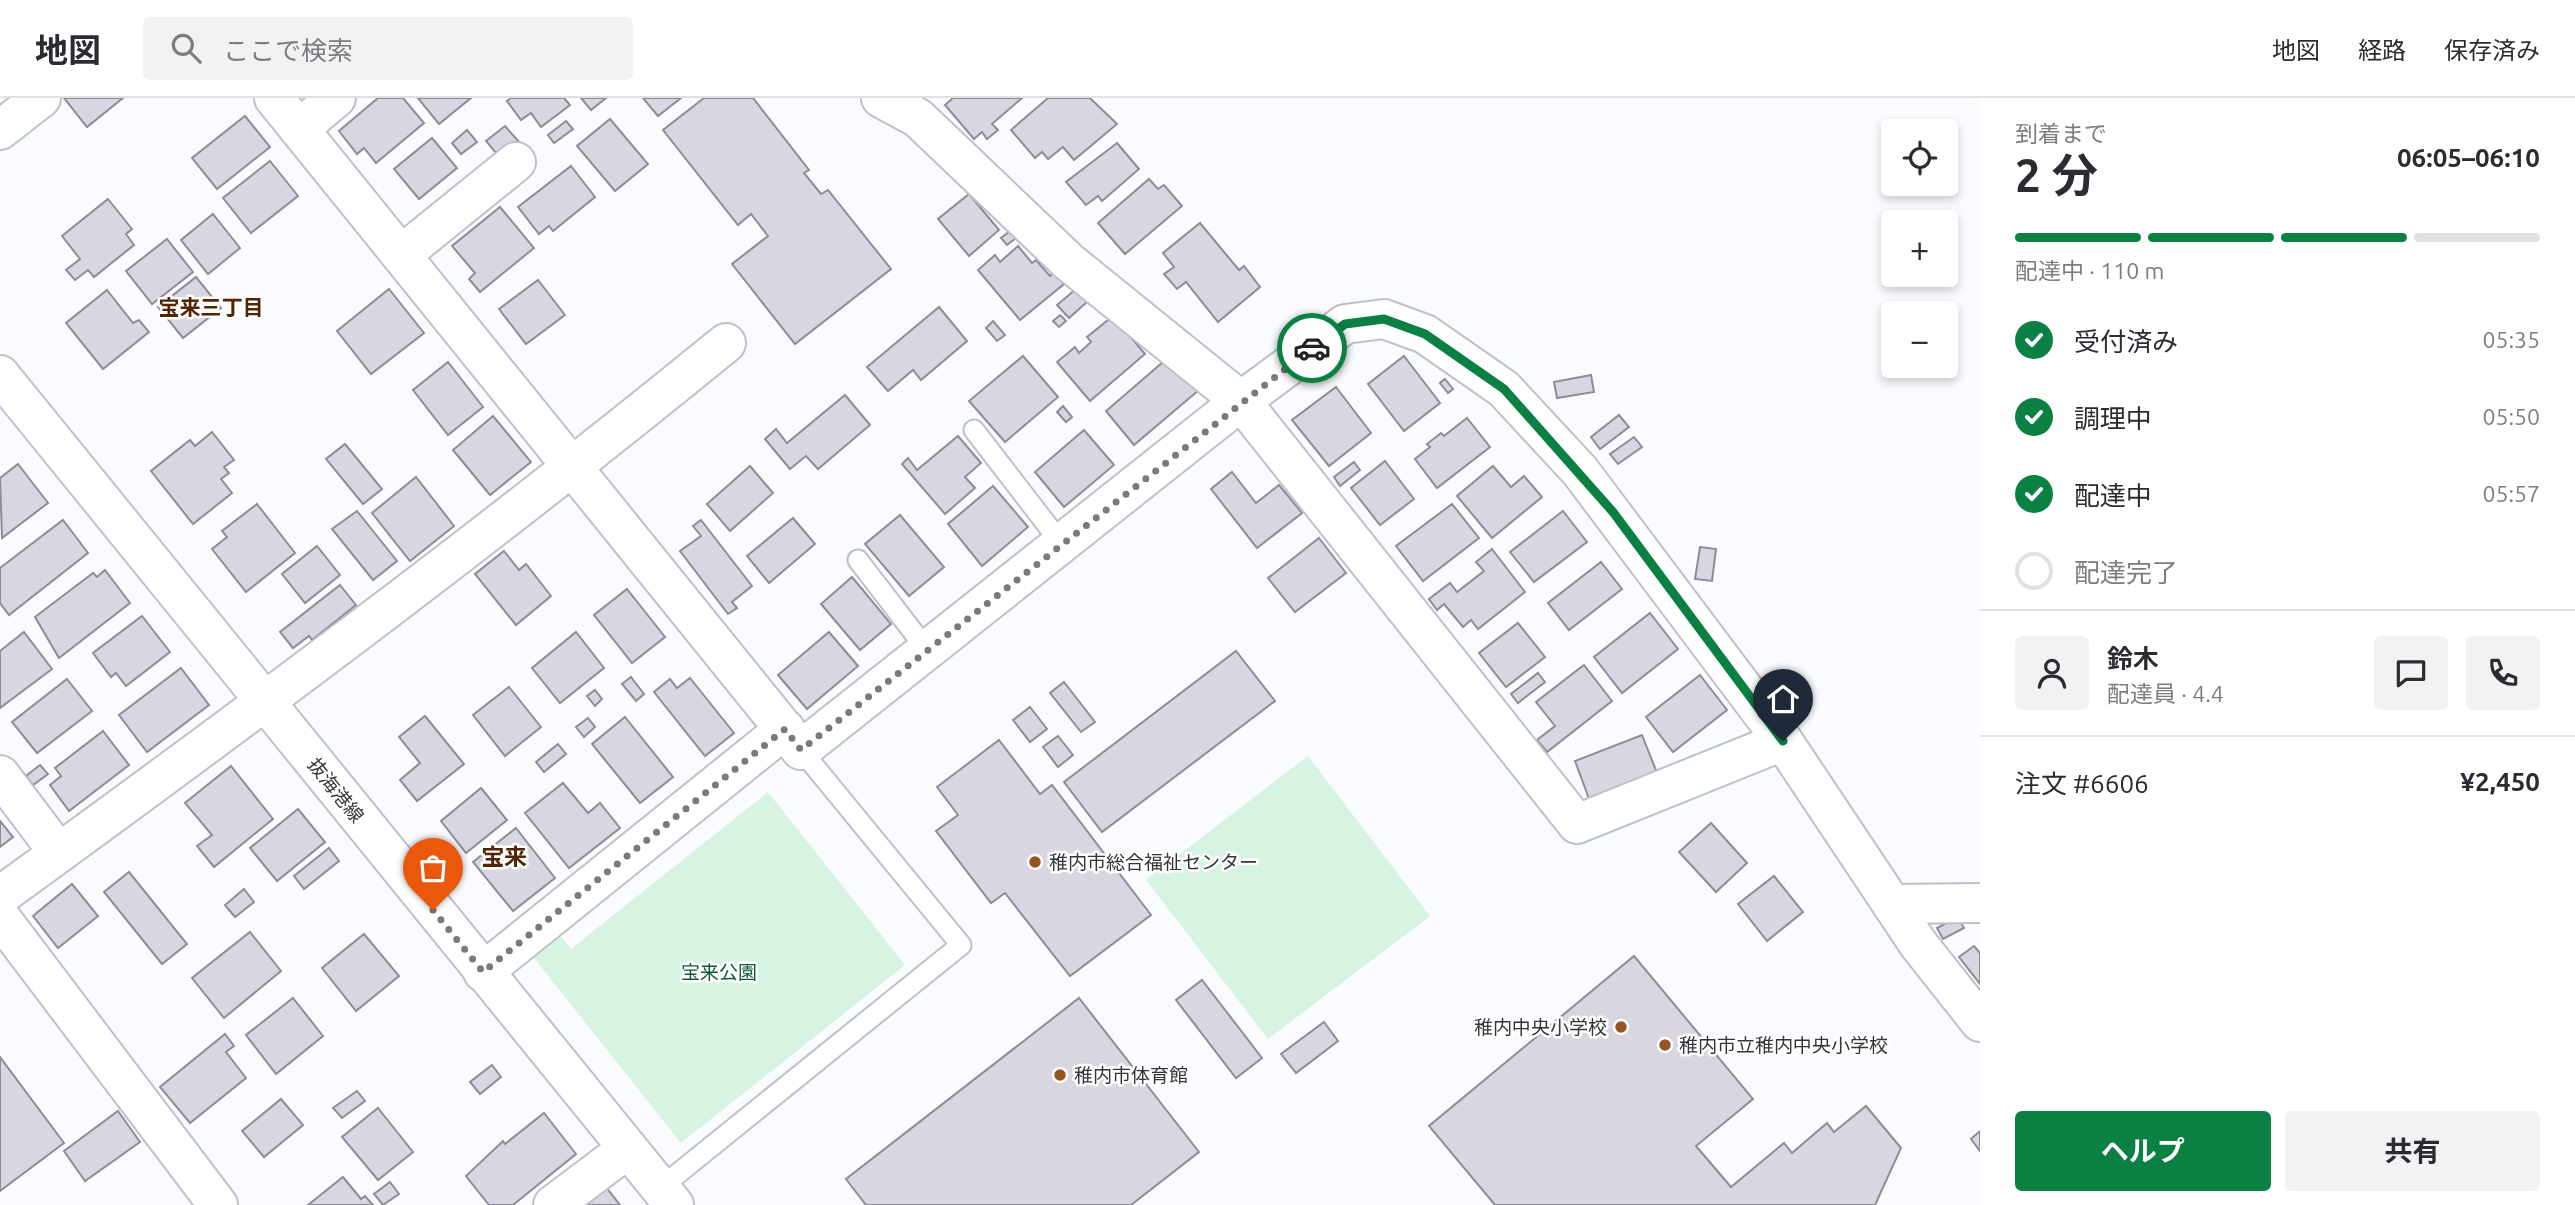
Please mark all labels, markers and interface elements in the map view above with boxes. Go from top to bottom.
search box [143,17,633,80]
icon: search [167,29,205,67]
text: 地図 [35,31,101,68]
text: ここで検索 [223,36,353,65]
text: 地図 [2272,37,2320,64]
text: 経路 [2358,37,2406,64]
text: 保存済み [2444,37,2540,64]
map controls [1881,119,1958,378]
button: locate [1881,119,1958,196]
text: 到着まで [2015,121,2107,146]
text: 06:05–06:10 [2397,143,2540,172]
text: 2 分 [2015,149,2098,201]
button: + [1881,210,1958,287]
text: 配達中 · 110 m [2015,258,2164,283]
district label: 宝来三丁目 [159,295,264,319]
button: − [1881,301,1958,378]
courier [1277,313,1347,383]
icon: check [2015,321,2053,359]
text: 受付済み [2074,327,2178,356]
text: 05:35 [2482,327,2540,352]
icon: car [1293,329,1331,367]
icon: check [2015,398,2053,436]
text: 調理中 [2074,404,2152,433]
text: 05:50 [2482,404,2540,429]
icon: check [2015,475,2053,513]
text: 配達中 [2074,481,2152,510]
text: 05:57 [2482,481,2540,506]
text: 配達完了 [2074,558,2178,587]
button: person [2015,636,2089,710]
button: chat [2374,636,2448,710]
button: phone [2466,636,2540,710]
text: 鈴木 [2107,644,2159,673]
pin [1753,669,1813,741]
icon: home [1764,680,1802,718]
text: 配達員 · 4.4 [2107,681,2224,706]
street label: 抜海港線 [304,754,368,826]
text: ¥2,450 [2460,767,2540,796]
text: 注文 #6606 [2015,769,2149,798]
pin [403,838,463,910]
district label: 宝来 [481,844,527,869]
icon: bag [414,849,452,887]
place label: 稚内市総合福祉センター [1049,851,1258,873]
marker: 稚内市総合福祉センター [1027,854,1043,870]
park label: 宝来公園 [681,961,757,983]
place label: 稚内中央小学校 [1474,1016,1607,1038]
marker: 稚内中央小学校 [1613,1019,1629,1035]
place label: 稚内市立稚内中央小学校 [1679,1034,1888,1056]
marker: 稚内市立稚内中央小学校 [1657,1037,1673,1053]
place label: 稚内市体育館 [1074,1064,1188,1086]
marker: 稚内市体育館 [1052,1067,1068,1083]
button: ヘルプ [2015,1111,2271,1191]
button: 共有 [2285,1111,2540,1191]

